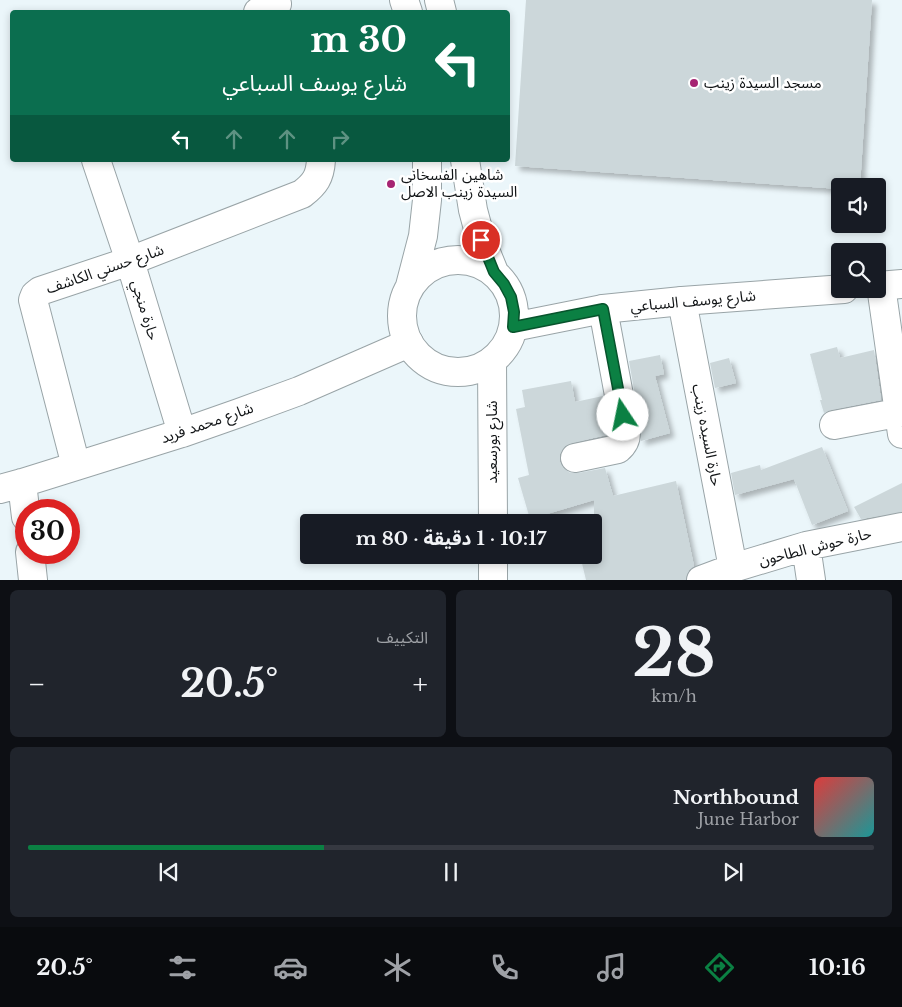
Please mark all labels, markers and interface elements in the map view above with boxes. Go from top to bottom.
text: 30 m [310,18,407,61]
icon: left [425,30,490,95]
text: شارع يوسف السباعي [222,70,407,97]
place label: مسجد السيدة زينب [704,73,822,92]
marker: مسجد السيدة زينب [688,77,700,89]
icon: left [167,125,195,153]
icon: ahead [220,125,248,153]
icon: ahead [273,125,301,153]
icon: right [326,125,354,153]
place label: شاهين الفسخانى السيدة زينب الاصل [401,165,517,201]
marker: شاهين الفسخانى السيدة زينب الاصل [385,178,397,190]
map controls [831,178,886,298]
button: sound [831,178,886,233]
pin [460,219,502,261]
icon: arrive [467,226,495,254]
street label: شارع حسني الكاشف [43,239,167,300]
button: search [831,243,886,298]
street label: حارة منجي [125,277,164,343]
street label: شارع يوسف السباعي [629,286,757,318]
street label: حارة السيده زينب [688,382,727,488]
position arrow [596,388,648,440]
street label: شارع محمد فريد [158,398,257,450]
street label: شارع بورسعيد [482,400,504,483]
speed limit sign: 30 [15,499,80,564]
street label: حارة حوش الطاحون [757,523,873,570]
text: 10:17 · 1 دقيقة · 80 m [356,527,546,550]
text: 28 [632,613,716,694]
text: التكييف [376,627,428,647]
text: 20.5° [180,660,278,707]
text: − [28,667,46,702]
text: + [413,667,428,702]
text: km/h [651,686,697,706]
text: Northbound [673,786,799,809]
text: June Harbor [698,809,799,829]
icon: previous [155,858,183,886]
icon: pause [437,858,465,886]
icon: next [719,858,747,886]
icon: filters [165,950,200,985]
icon: car [273,950,308,985]
icon: climate [380,950,415,985]
icon: phone [487,950,522,985]
icon: music [594,950,629,985]
icon: directions [702,950,737,985]
text: 20.5° [36,954,93,981]
text: 10:16 [809,954,866,981]

